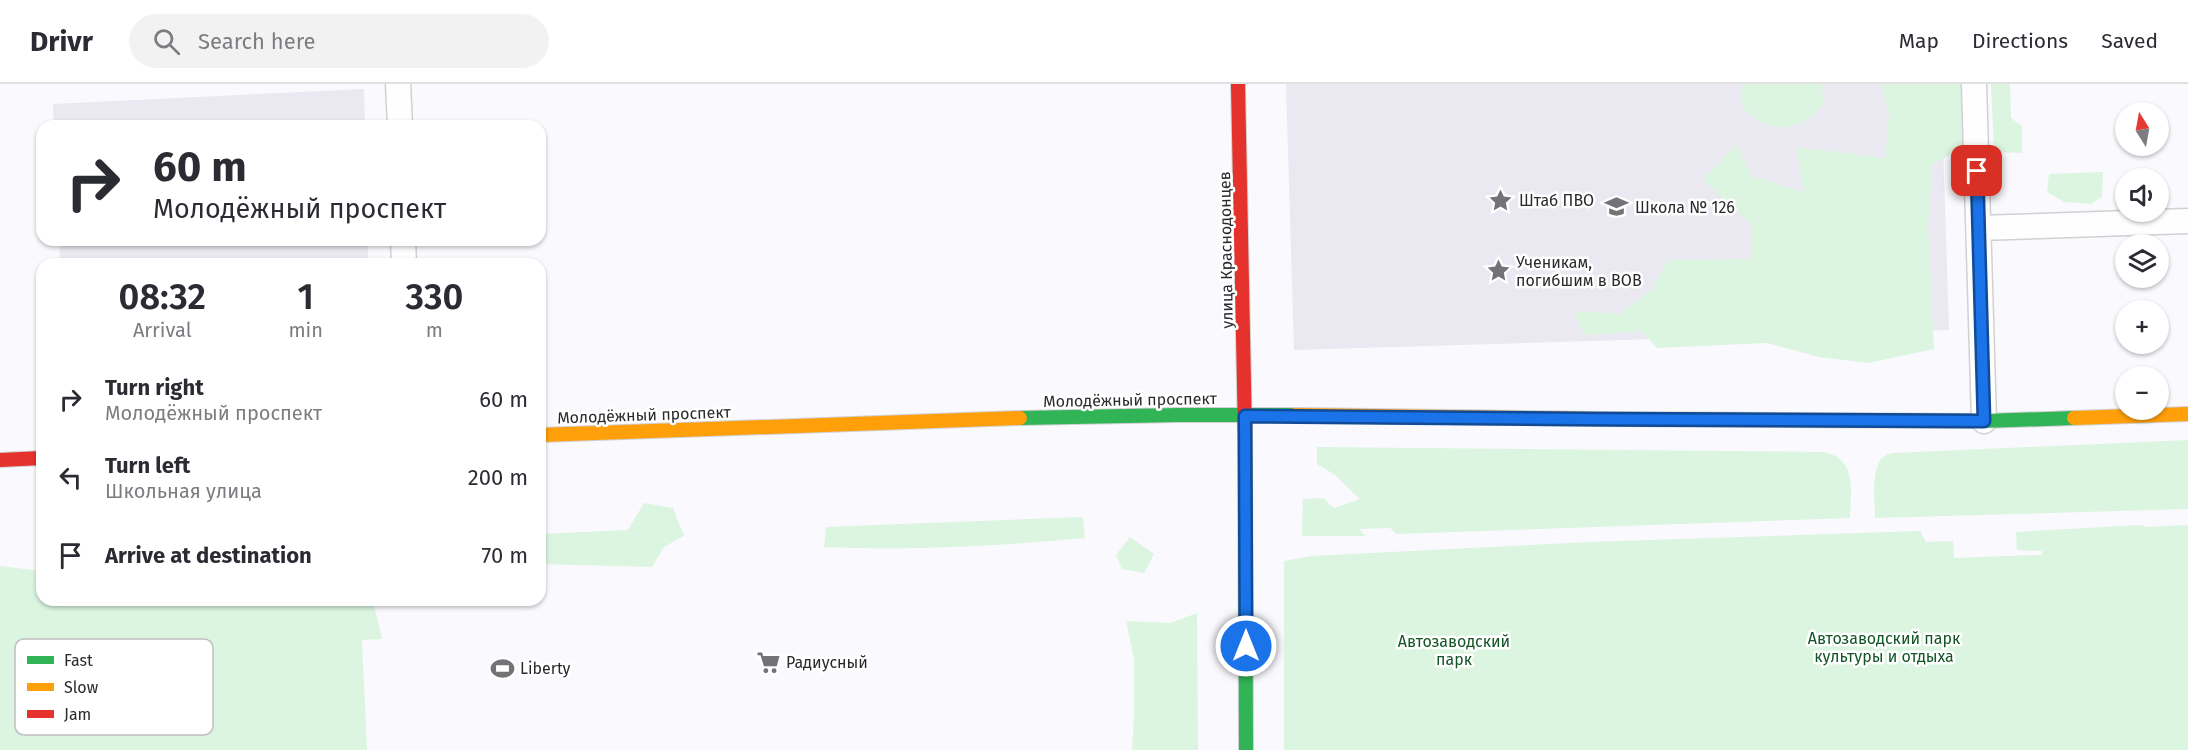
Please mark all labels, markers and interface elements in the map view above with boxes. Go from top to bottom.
search box [129,14,549,68]
text: Drivr [30,25,93,58]
icon: search [150,25,183,58]
text: Search here [198,28,315,55]
text: Map [1899,28,1939,54]
text: Directions [1972,28,2068,54]
text: Saved [2101,28,2158,54]
north arrow [2115,102,2169,156]
map controls [2115,102,2169,420]
text: 60 m [153,142,247,192]
icon: right [54,144,132,222]
pin [1951,145,2002,196]
icon: arrive [1960,154,1993,187]
button: sound [2115,168,2169,222]
street label: улица Краснодонцев [1215,171,1237,329]
place icon: Штаб ПВО [1488,187,1514,213]
place label: Штаб ПВО [1519,191,1594,210]
text: Молодёжный проспект [153,193,446,225]
school or university icon: Школа № 126 [1604,194,1630,220]
place label: Школа № 126 [1635,198,1735,217]
button: layers [2115,234,2169,288]
place label: Ученикам, погибшим в ВОВ [1516,253,1642,290]
place icon: Ученикам, погибшим в ВОВ [1485,258,1511,284]
text: 08:32 [119,275,206,319]
text: 1 [297,275,314,319]
text: 330 [405,275,463,319]
button: + [2115,300,2169,354]
text: Arrival [133,318,192,342]
text: min [288,318,323,342]
text: m [426,318,443,342]
button: − [2115,366,2169,420]
text: Turn right [105,374,204,401]
icon: right [54,383,87,416]
text: 60 m [479,386,528,413]
street label: Молодёжный проспект [1043,389,1218,411]
text: Молодёжный проспект [105,401,322,425]
street label: Молодёжный проспект [557,402,732,428]
text: Turn left [105,452,190,479]
icon: left [54,461,87,494]
text: 200 m [468,464,528,491]
text: Школьная улица [105,479,262,503]
icon: arrive [54,539,87,572]
text: Arrive at destination [105,542,312,569]
text: 70 m [482,542,528,569]
position arrow [1214,614,1278,678]
park label: Автозаводский парк культуры и отдыха [1808,629,1961,666]
park label: Автозаводский парк [1398,632,1510,669]
legend [15,639,213,735]
supermarket icon: Радиусный [755,649,781,675]
text: Fast [64,651,93,670]
place label: Радиусный [786,653,868,672]
sports icon: Liberty [489,655,515,681]
place label: Liberty [520,659,571,678]
text: Slow [64,678,99,697]
text: Jam [64,705,91,724]

